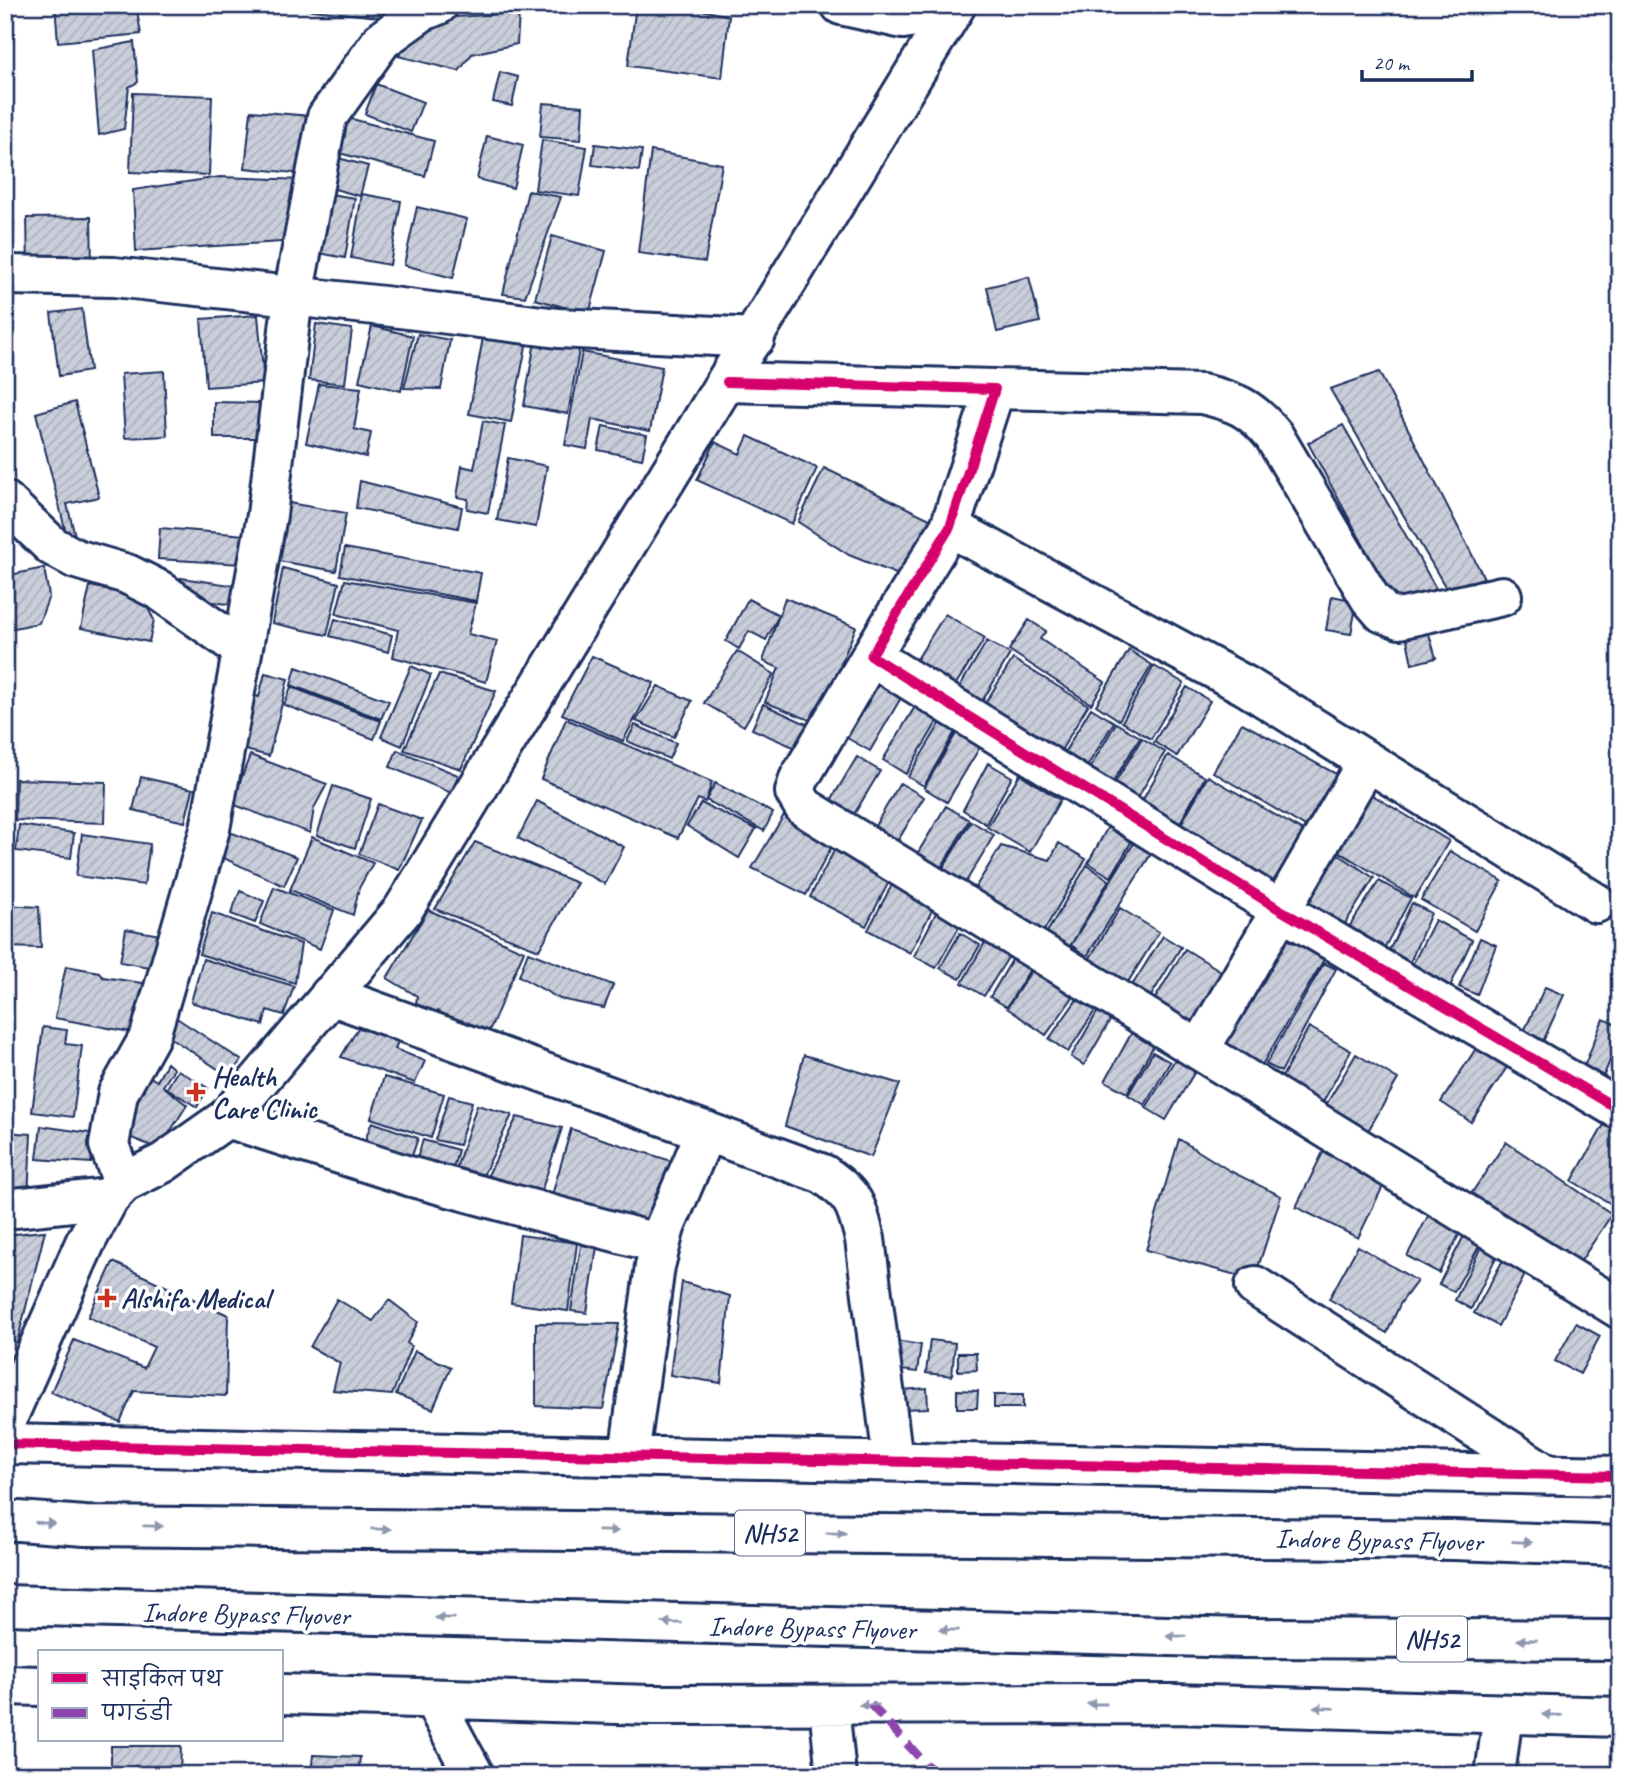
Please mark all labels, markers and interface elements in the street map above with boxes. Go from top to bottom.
scale bar [1362,38,1473,82]
text: 20 m [1373,50,1411,76]
place label: Health Care Clinic [212,1059,319,1126]
marker: Health Care Clinic [186,1082,206,1102]
place label: Alshifa Medical [121,1281,275,1316]
marker: Alshifa Medical [99,1290,115,1306]
road number: NH52 [735,1510,805,1556]
one-way arrow [34,1518,56,1529]
street label: Indore Bypass Flyover [1275,1520,1485,1559]
one-way arrow [143,1521,165,1532]
one-way arrow [370,1523,392,1535]
one-way arrow [598,1525,620,1537]
one-way arrow [825,1527,847,1539]
one-way arrow [1511,1536,1533,1548]
street label: Indore Bypass Flyover [142,1594,352,1633]
street label: Indore Bypass Flyover [708,1608,918,1647]
one-way arrow [434,1612,456,1623]
road number: NH52 [1397,1616,1467,1662]
one-way arrow [661,1618,683,1629]
one-way arrow [938,1625,960,1636]
one-way arrow [1165,1630,1187,1642]
one-way arrow [1516,1634,1538,1646]
legend [38,1650,284,1742]
text: साइकिल पथ [101,1663,223,1692]
text: पगडंडी [101,1697,173,1726]
one-way arrow [1085,1698,1107,1710]
one-way arrow [858,1699,880,1710]
one-way arrow [1313,1703,1335,1714]
one-way arrow [1540,1709,1562,1721]

